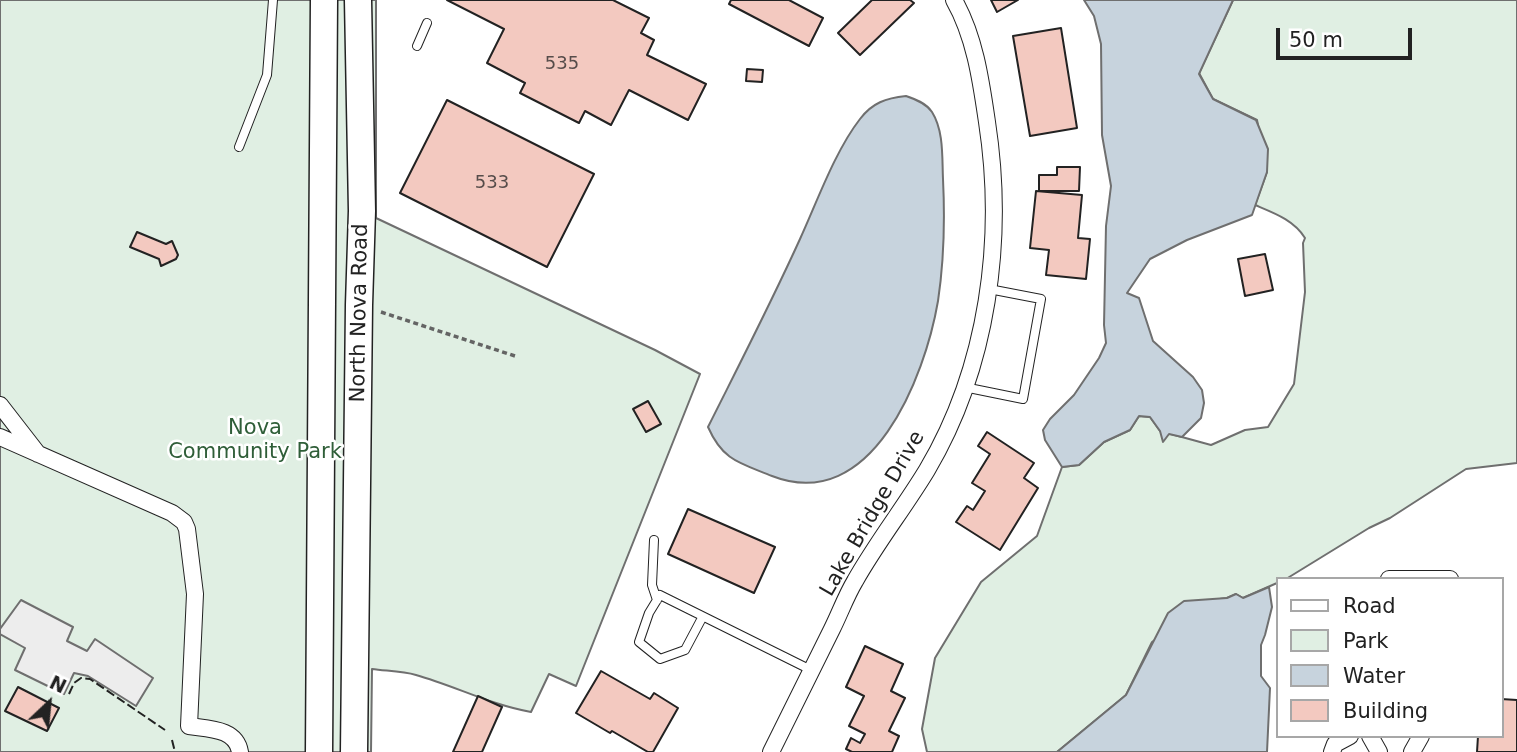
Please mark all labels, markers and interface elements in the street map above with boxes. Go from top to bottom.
scale bar [1279,14,1416,58]
text: 50 m [1289,28,1343,52]
house number: 535 [545,53,579,75]
house number: 533 [475,172,509,194]
street label: North Nova Road [346,223,374,403]
park label: Nova Community Park [168,416,342,466]
street label: Lake Bridge Drive [815,427,931,601]
legend [1276,577,1503,738]
text: Road [1343,594,1396,618]
text: Park [1343,629,1388,653]
text: Water [1343,664,1405,688]
north arrow [14,668,84,738]
text: N [46,671,70,697]
text: Building [1343,699,1428,723]

